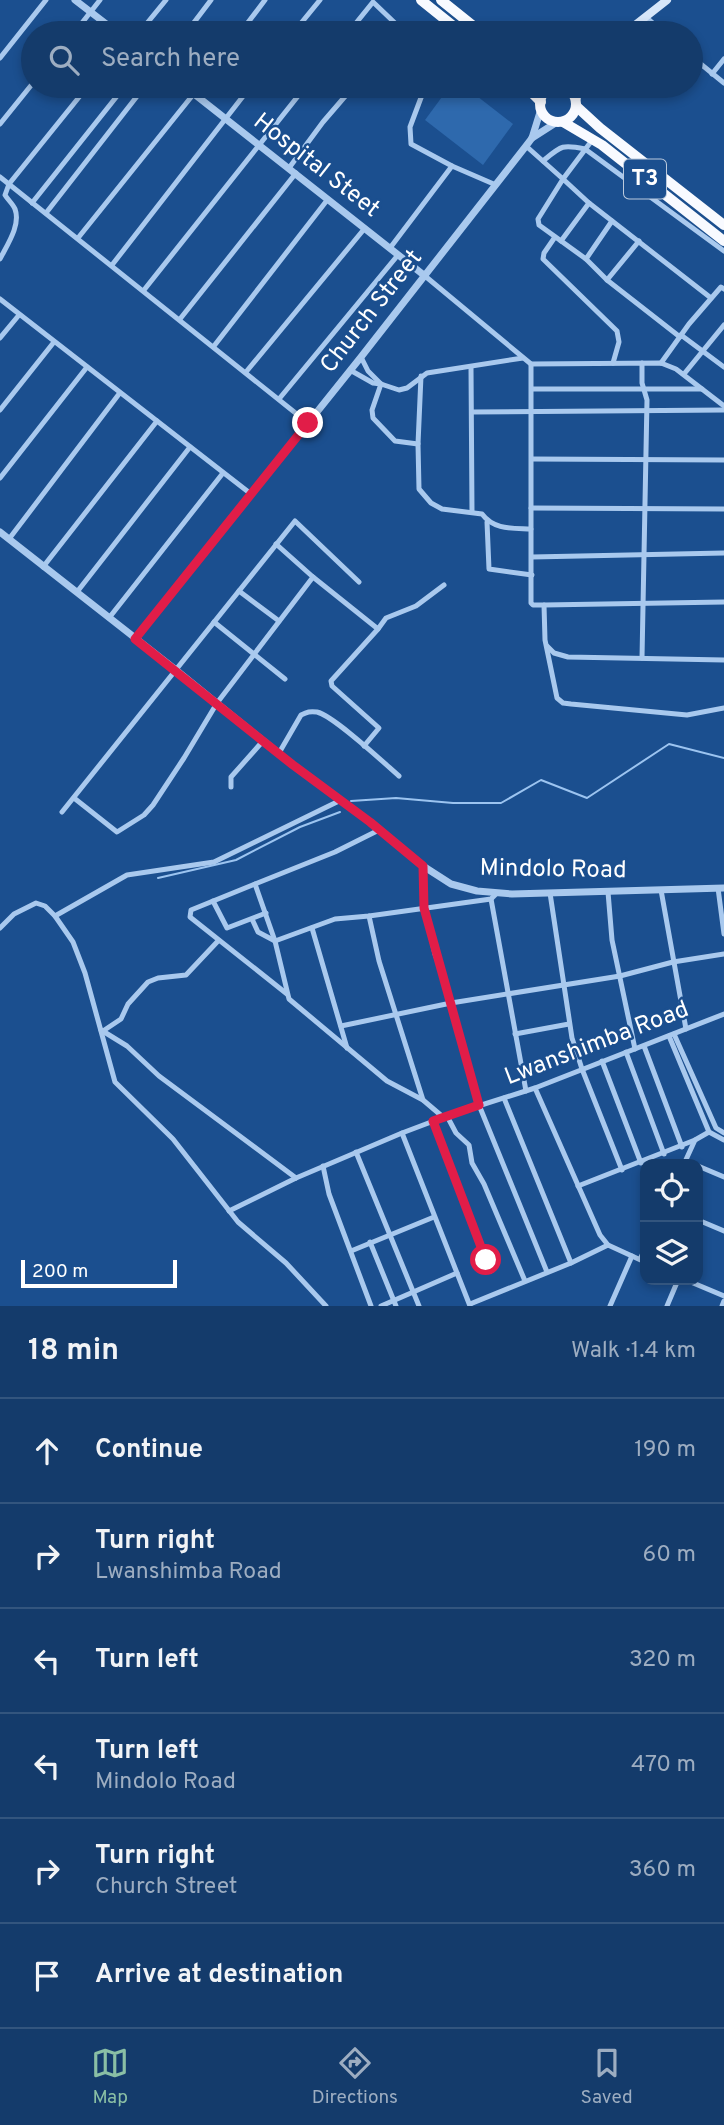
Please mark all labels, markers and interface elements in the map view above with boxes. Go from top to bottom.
search box [21,21,703,98]
icon: search [45,41,83,79]
text: Search here [101,43,240,76]
street label: Hospital Steet [247,107,385,225]
road number: T3 [624,160,666,198]
street label: Church Street [314,244,430,380]
route end [292,407,323,438]
street label: Mindolo Road [479,854,627,886]
street label: Lwanshimba Road [501,995,693,1093]
map controls [640,1159,703,1285]
button: locate [640,1159,703,1222]
button: layers [640,1222,703,1285]
route start [470,1244,501,1275]
scale bar [21,1257,177,1289]
text: 200 m [32,1260,88,1284]
text: 18 min [28,1333,119,1370]
text: Walk · 1.4 km [571,1337,696,1366]
icon: ahead [28,1432,66,1470]
text: Continue [95,1434,203,1467]
text: 190 m [634,1436,696,1465]
text: Turn right [95,1525,215,1558]
icon: right [28,1537,66,1575]
text: 60 m [643,1541,696,1570]
text: Lwanshimba Road [95,1558,282,1587]
icon: left [28,1642,66,1680]
text: Turn left [95,1644,199,1677]
text: 320 m [629,1646,696,1675]
text: Turn left [95,1735,199,1768]
icon: left [28,1747,66,1785]
text: 470 m [631,1751,696,1780]
text: Mindolo Road [95,1768,236,1797]
text: Turn right [95,1840,215,1873]
icon: right [28,1852,66,1890]
text: 360 m [629,1856,696,1885]
text: Church Street [95,1873,237,1902]
icon: arrive [28,1957,66,1995]
text: Arrive at destination [95,1959,343,1992]
tab: Map [91,2044,129,2110]
tab: Directions [312,2044,398,2110]
tab: Saved [581,2044,633,2110]

